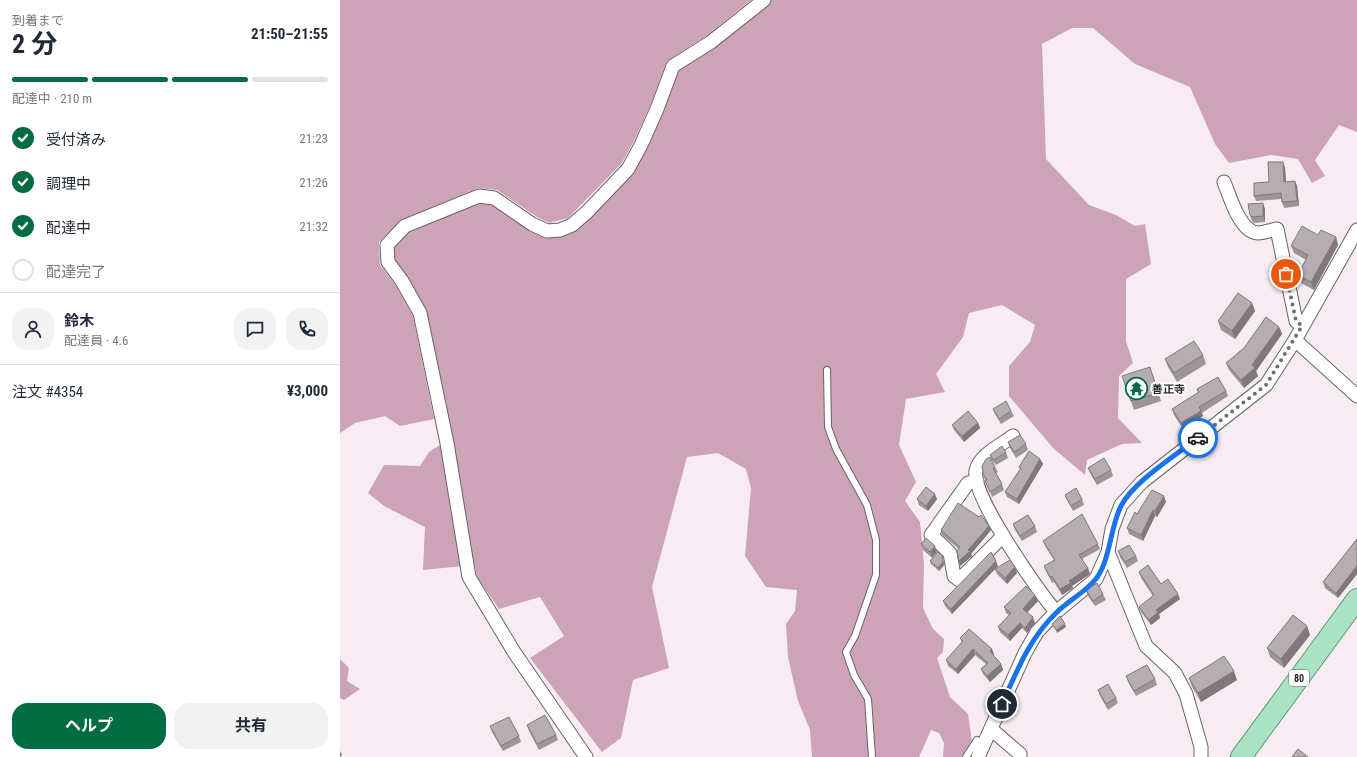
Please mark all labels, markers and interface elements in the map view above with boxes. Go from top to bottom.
text: 到着まで [12,13,64,28]
text: 21:50–21:55 [251,25,328,43]
text: 2 分 [12,29,57,59]
text: 配達中 · 210 m [12,91,92,106]
icon: check [12,127,34,149]
text: 受付済み [46,131,106,149]
text: 21:23 [299,131,328,146]
icon: check [12,171,34,193]
text: 調理中 [46,175,91,193]
text: 21:26 [299,175,328,190]
icon: check [12,215,34,237]
text: 配達中 [46,219,91,237]
text: 21:32 [299,219,328,234]
pin [1269,257,1303,291]
text: 配達完了 [46,263,106,281]
icon: bag [1275,263,1297,285]
button: person [12,308,54,350]
button: chat [234,308,276,350]
button: phone [286,308,328,350]
text: 鈴木 [64,312,94,330]
text: 配達員 · 4.6 [64,333,128,348]
temple icon: 善正寺 [1123,376,1149,402]
text: ¥3,000 [287,382,328,400]
text: 注文 #4354 [12,383,83,401]
place label: 善正寺 [1152,383,1185,396]
courier [1178,418,1218,458]
icon: car [1187,427,1209,449]
road number: 80 [1289,670,1309,686]
pin [985,687,1019,721]
icon: home [991,693,1013,715]
button: ヘルプ [12,703,166,749]
button: 共有 [174,703,328,749]

